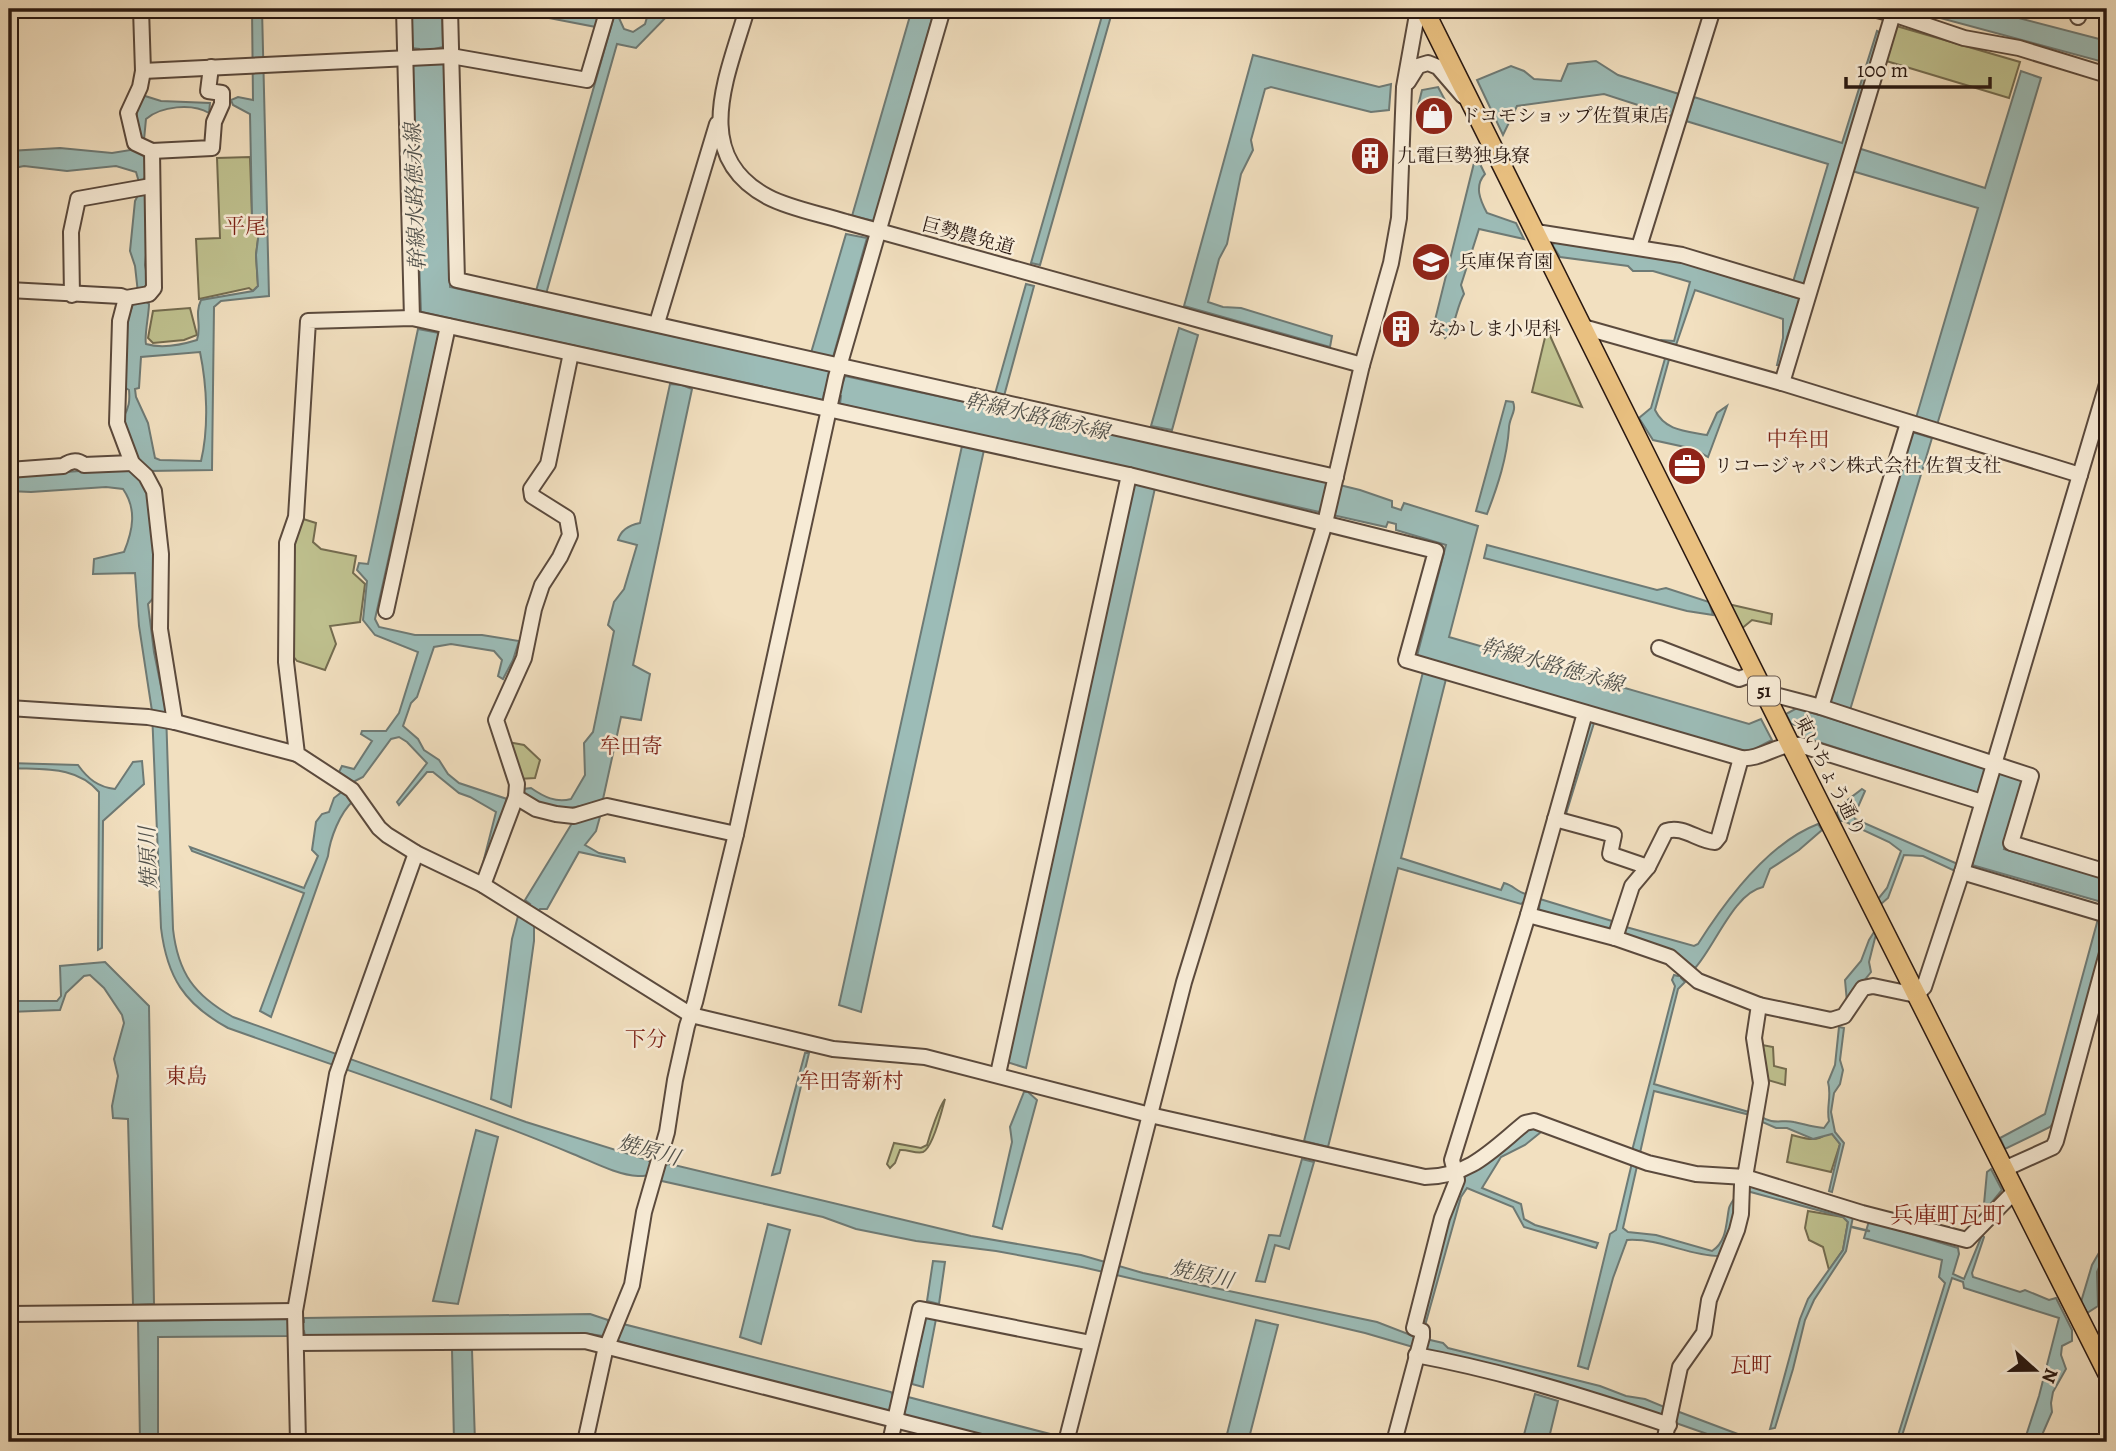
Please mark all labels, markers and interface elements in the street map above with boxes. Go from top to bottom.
scale bar [1846,46,1990,90]
text: 100 m [1857,56,1908,84]
shop icon: ドコモショップ佐賀東店 [1413,95,1455,137]
place label: ドコモショップ佐賀東店 [1461,103,1669,129]
water label: 幹線水路徳永線 [398,120,432,271]
building icon: 九電巨勢独身寮 [1349,135,1391,177]
place label: 九電巨勢独身寮 [1397,143,1530,169]
street label: 巨勢農免道 [919,211,1017,261]
district label: 平尾 [224,212,266,240]
school or university icon: 兵庫保育園 [1410,241,1452,283]
place label: 兵庫保育園 [1458,249,1553,275]
building icon: なかしま小児科 [1380,308,1422,350]
place label: なかしま小児科 [1428,316,1561,342]
water label: 幹線水路徳永線 [962,386,1115,447]
district label: 中牟田 [1767,425,1830,453]
office icon: リコージャパン株式会社 佐賀支社 [1666,445,1708,487]
place label: リコージャパン株式会社 佐賀支社 [1714,453,2002,479]
water label: 幹線水路徳永線 [1477,631,1629,700]
road number: 51 [1748,676,1780,706]
street label: 東いちょう通り [1788,711,1872,841]
district label: 牟田寄 [600,732,663,760]
water label: 焼原川 [133,824,163,890]
district label: 下分 [625,1025,667,1053]
district label: 東島 [165,1062,207,1090]
district label: 牟田寄新村 [799,1067,904,1095]
water label: 焼原川 [615,1128,685,1173]
district label: 兵庫町瓦町 [1891,1200,2006,1231]
water label: 焼原川 [1168,1253,1238,1295]
north arrow [2000,1336,2070,1406]
district label: 瓦町 [1730,1351,1772,1379]
text: N [2035,1365,2065,1387]

